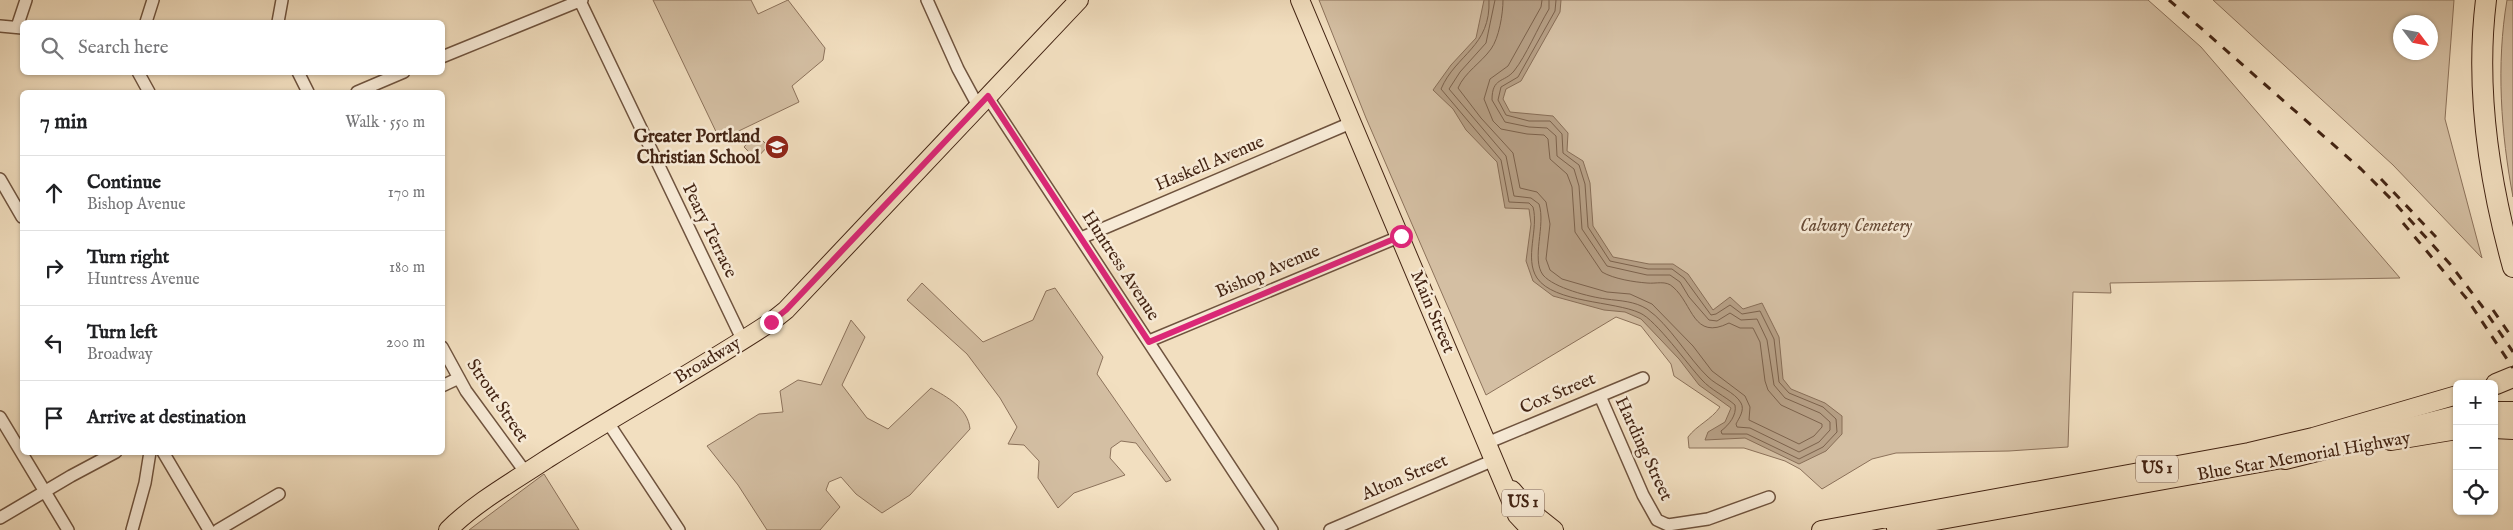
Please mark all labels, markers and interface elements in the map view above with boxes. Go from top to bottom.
north arrow [2393,15,2438,60]
search box [20,20,445,75]
icon: search [38,34,66,62]
text: Search here [78,36,169,60]
text: 7 min [40,109,87,136]
text: Walk · 550 m [345,113,425,133]
place label: Greater Portland Christian School [634,126,761,170]
street label: Haskell Avenue [1152,131,1268,197]
school or university icon: Greater Portland Christian School [764,134,790,160]
text: Continue [87,171,161,195]
icon: ahead [40,179,68,207]
street label: Peary Terrace [676,180,742,282]
text: 170 m [388,183,425,203]
text: Bishop Avenue [87,195,186,215]
street label: Huntress Avenue [1076,207,1164,325]
park label: Calvary Cemetery [1800,215,1912,238]
route start [1390,225,1413,248]
street label: Bishop Avenue [1212,240,1324,304]
text: Turn right [87,246,169,270]
icon: right [40,254,68,282]
text: 180 m [389,258,425,278]
street label: Main Street [1404,267,1460,357]
text: Huntress Avenue [87,270,200,290]
route end [760,311,783,334]
text: Turn left [87,321,158,345]
icon: left [40,329,68,357]
street label: Broadway [670,332,746,390]
text: 200 m [386,333,425,353]
text: Broadway [87,345,153,365]
street label: Strout Street [461,355,533,447]
street label: Cox Street [1517,368,1599,420]
map controls [2453,380,2498,515]
button: + [2453,380,2498,425]
street label: Harding Street [1609,393,1677,505]
icon: arrive [40,404,68,432]
text: Arrive at destination [87,406,246,430]
button: − [2453,425,2498,470]
street label: Blue Star Memorial Highway [2196,427,2413,487]
street label: Alton Street [1358,450,1451,507]
road number: US 1 [2136,456,2178,482]
button: locate [2453,470,2498,515]
road number: US 1 [1502,489,1544,516]

